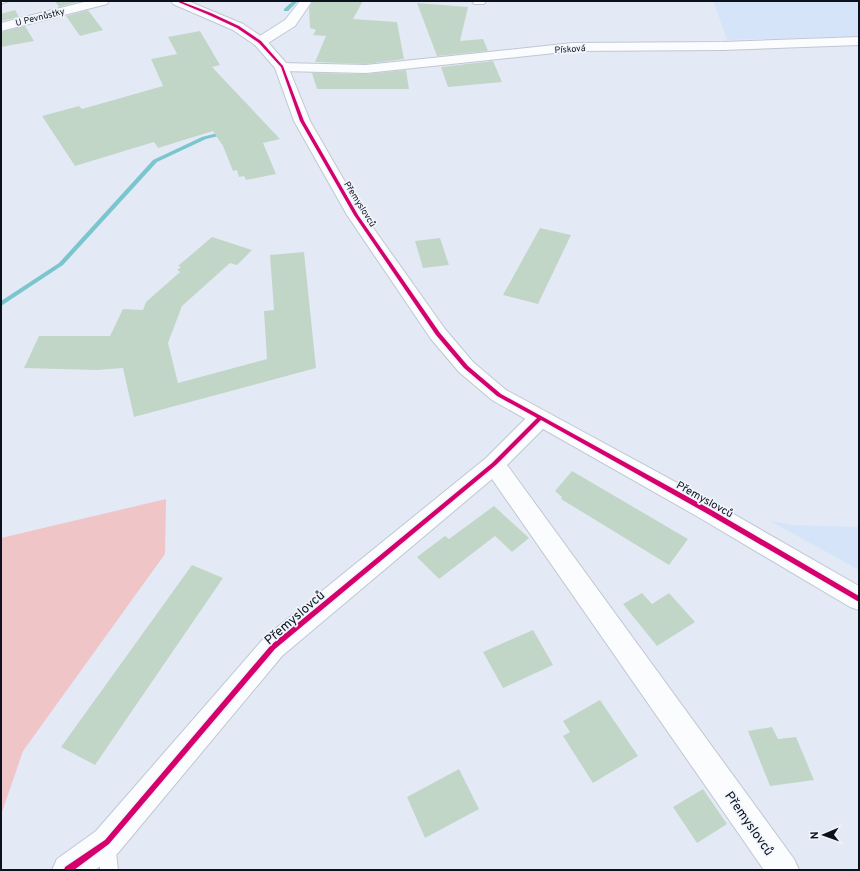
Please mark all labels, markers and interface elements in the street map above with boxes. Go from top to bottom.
street label: U Pevnůstky [14,6,66,29]
street label: Písková [554,43,586,56]
street label: Přemyslovců [341,179,378,229]
street label: Přemyslovců [674,478,736,521]
street label: Přemyslovců [262,588,329,649]
street label: Přemyslovců [720,789,776,859]
north arrow [804,815,844,855]
text: N [808,831,822,840]

